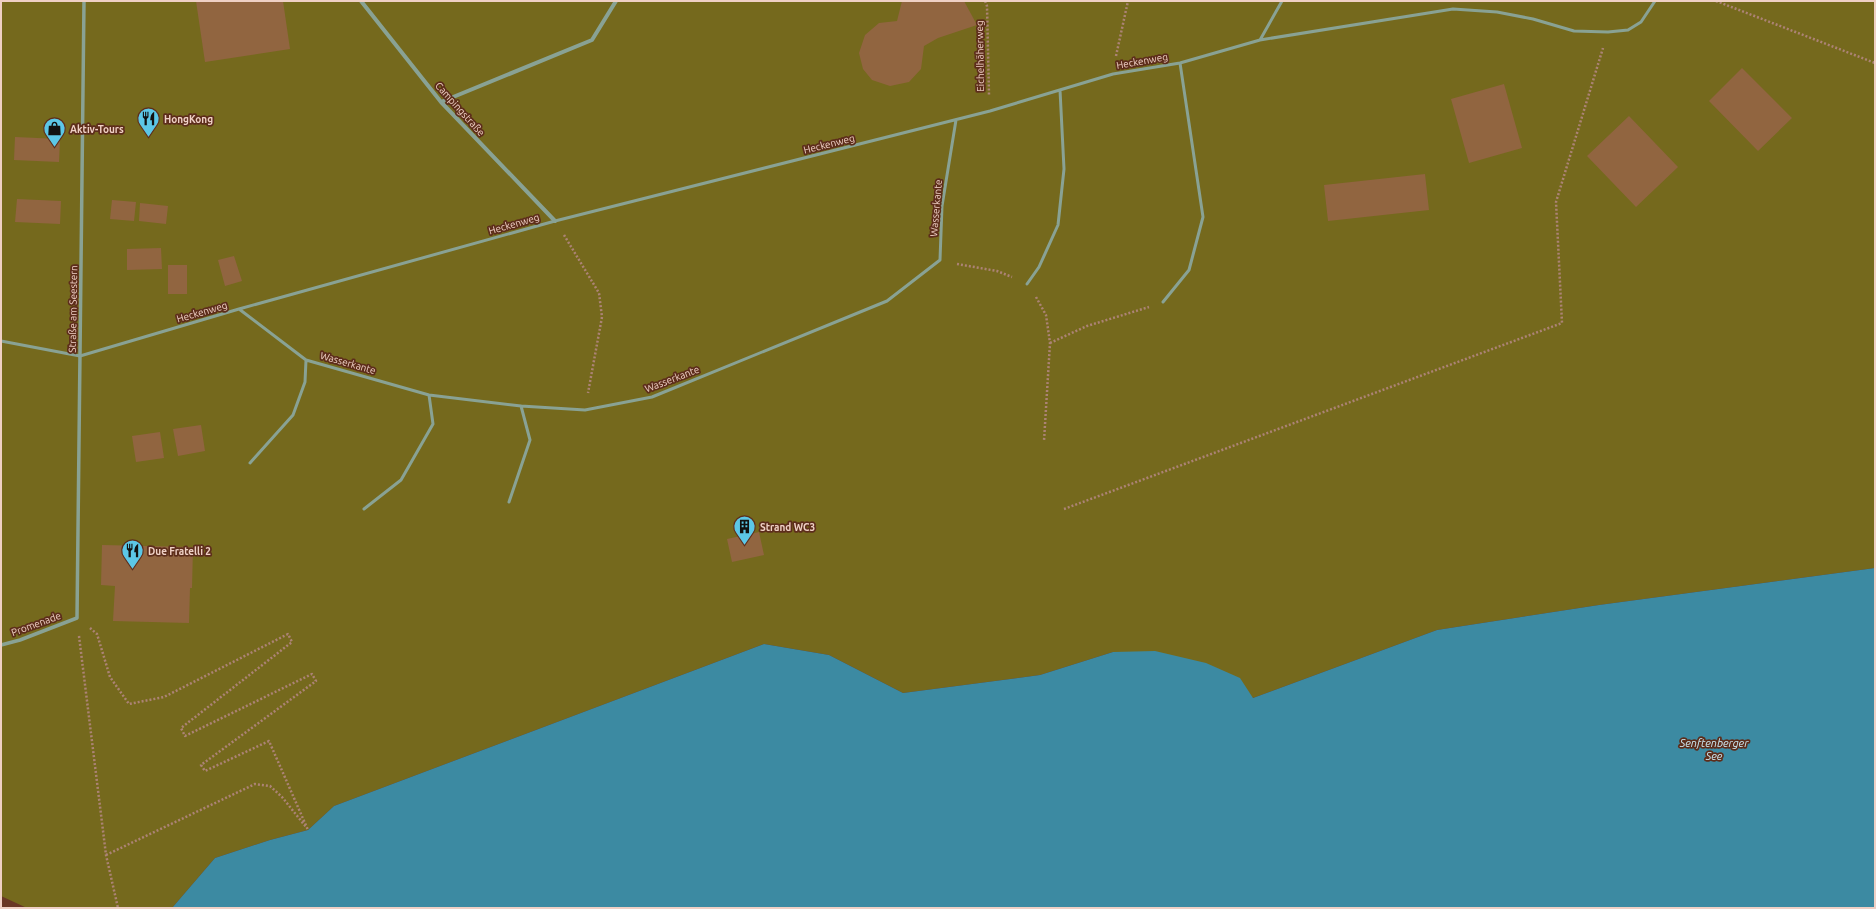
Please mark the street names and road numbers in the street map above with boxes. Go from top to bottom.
street label: Eichelhäherweg [974,20,986,92]
street label: Heckenweg [1115,51,1169,71]
street label: Campingstraße [433,80,487,138]
street label: Heckenweg [802,132,856,156]
street label: Wasserkante [928,179,944,237]
street label: Heckenweg [487,212,541,236]
street label: Straße am Seestern [67,265,79,353]
street label: Heckenweg [175,300,229,324]
street label: Wasserkante [319,350,377,376]
street label: Wasserkante [643,364,701,394]
street label: Promenade [10,610,62,638]

